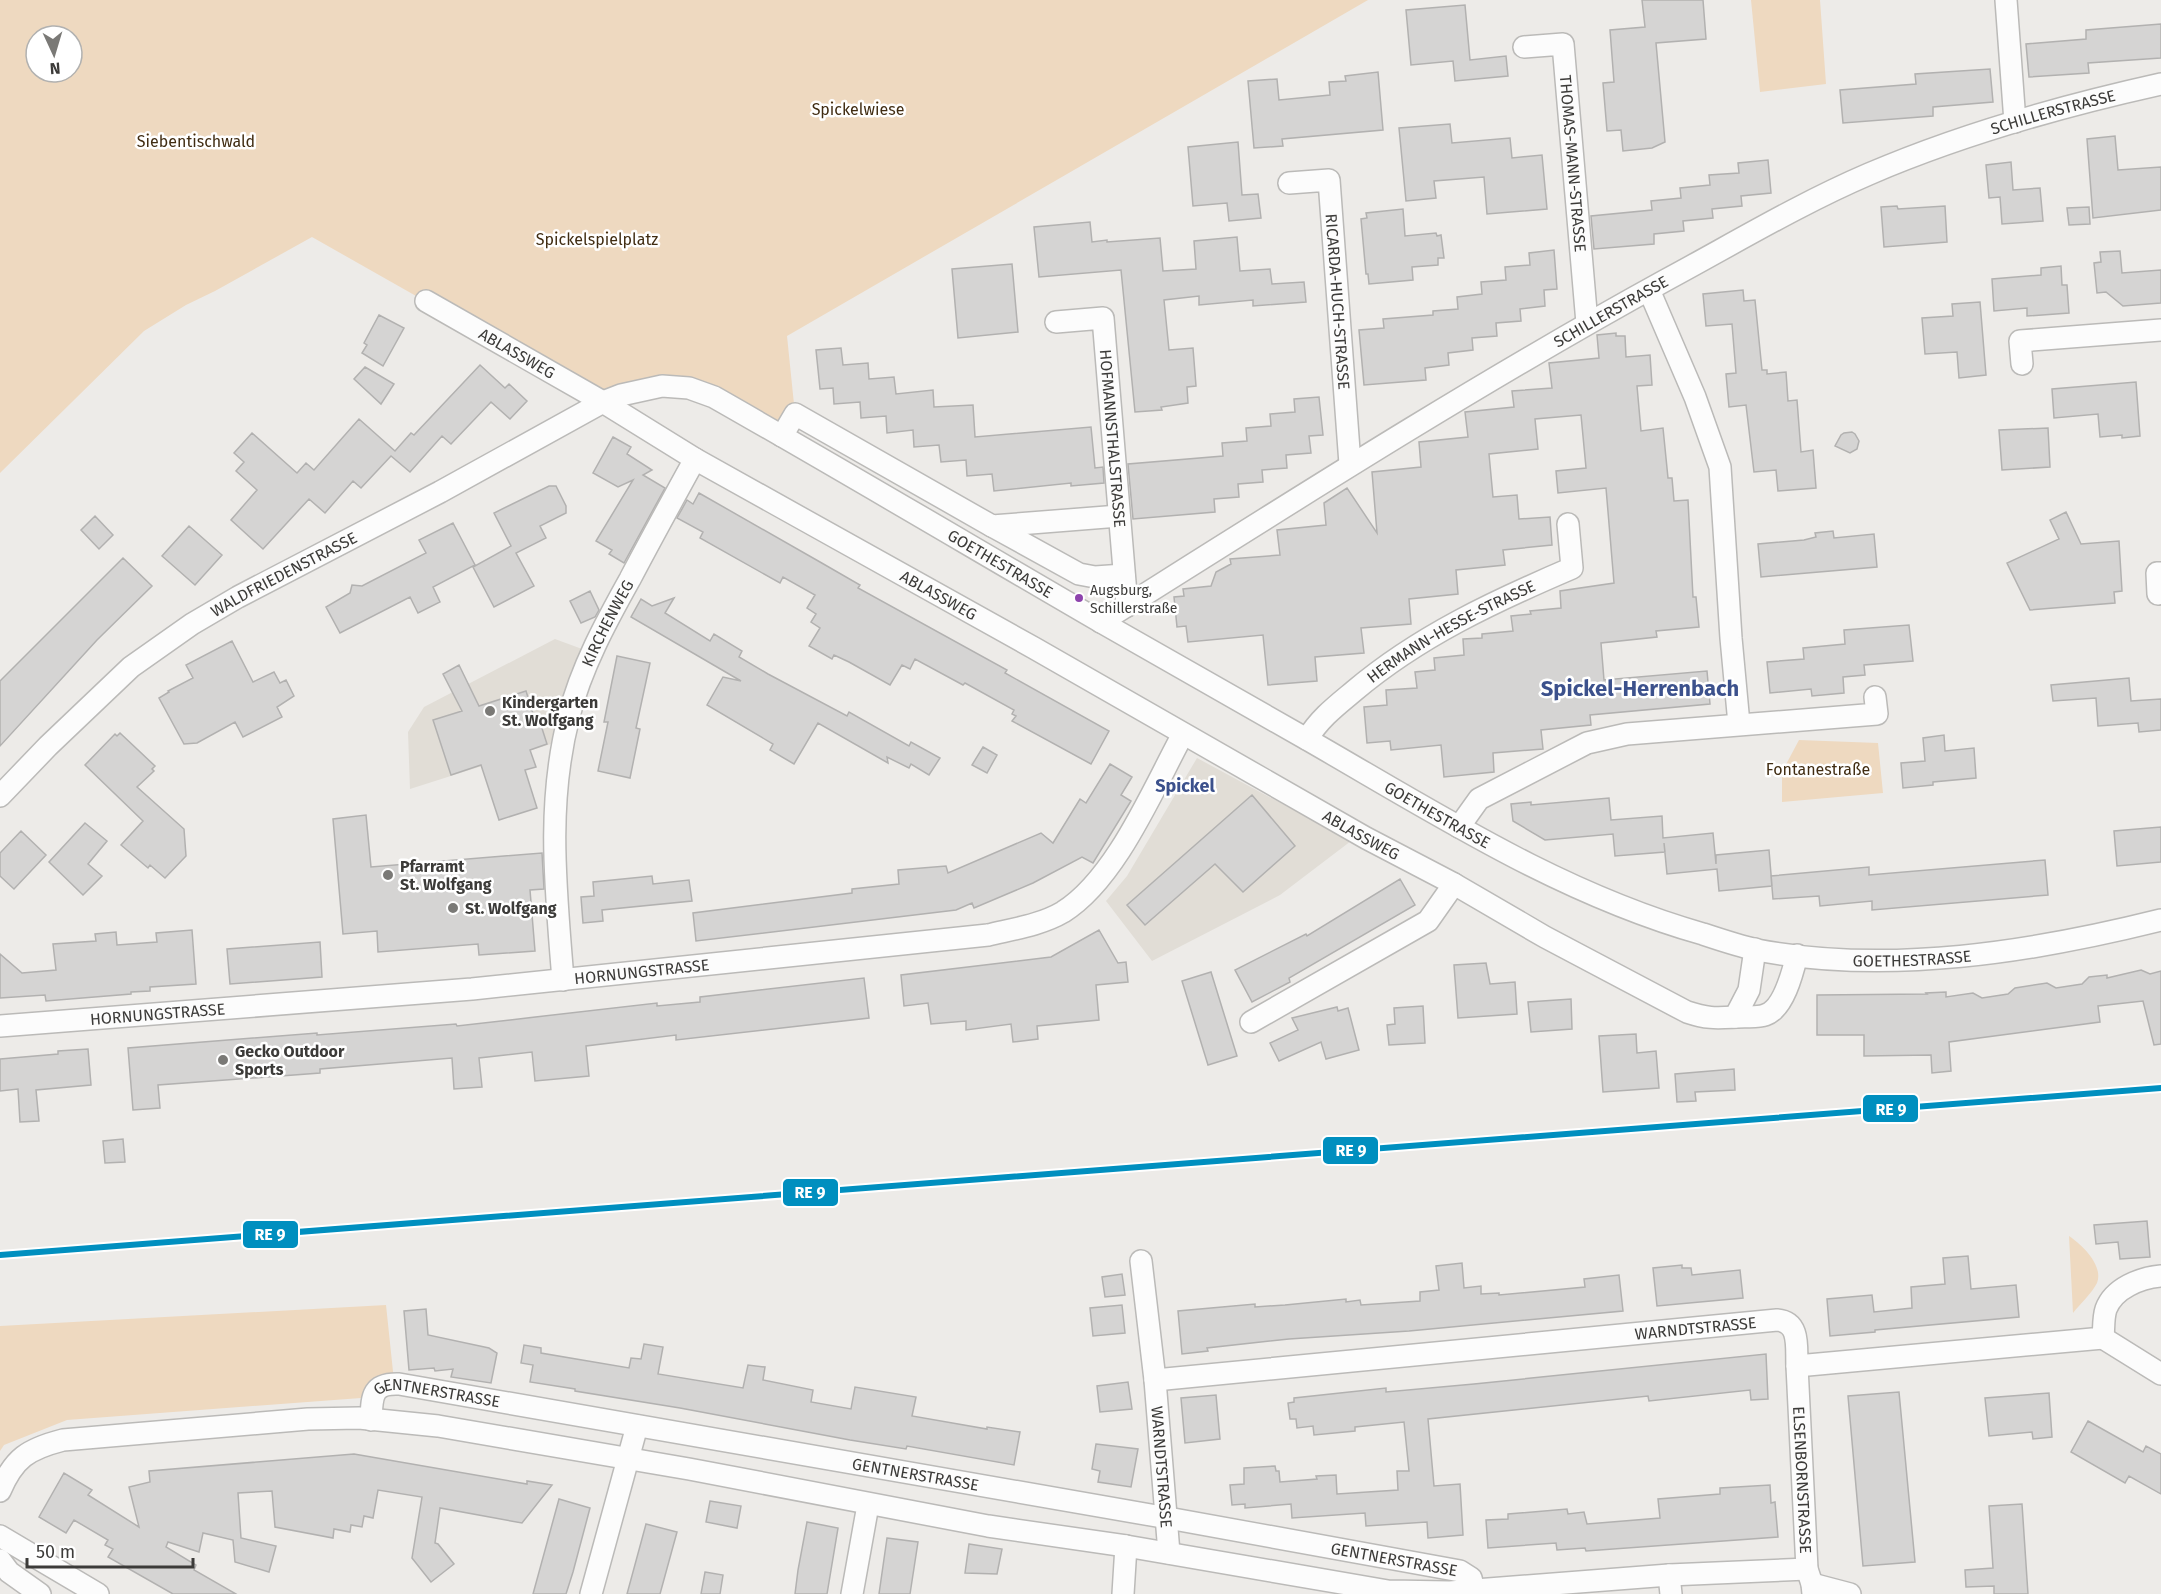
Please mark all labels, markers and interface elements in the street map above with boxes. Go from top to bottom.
north arrow [24,24,84,84]
text: N [49,59,61,78]
street label: THOMAS-MANN-STRASSE [1556,74,1590,253]
street label: SCHILLERSTRASSE [1988,85,2117,138]
park label: Spickelwiese [812,100,904,119]
park label: Siebentischwald [137,132,255,151]
street label: RICARDA-HUCH-STRASSE [1322,213,1354,390]
park label: Spickelspielplatz [536,230,658,249]
street label: SCHILLERSTRASSE [1550,271,1671,351]
street label: ABLASSWEG [476,324,559,382]
street label: HOFMANNSTHALSTRASSE [1096,349,1130,528]
street label: GOETHESTRASSE [945,525,1057,602]
street label: WALDFRIEDENSTRASSE [207,527,360,620]
street label: ABLASSWEG [897,566,980,624]
street label: KIRCHENWEG [577,576,637,669]
street label: HERMANN-HESSE-STRASSE [1363,576,1538,687]
place label: Augsburg, Schillerstraße [1090,582,1178,617]
marker: Augsburg, Schillerstraße [1073,592,1085,604]
district label: Spickel-Herrenbach [1541,675,1739,702]
place label: Kindergarten St. Wolfgang [502,693,598,730]
marker: Kindergarten St. Wolfgang [483,704,497,718]
park label: Fontanestraße [1766,760,1870,779]
district label: Spickel [1155,775,1216,797]
street label: GOETHESTRASSE [1381,777,1494,852]
street label: ABLASSWEG [1320,806,1403,863]
place label: Pfarramt St. Wolfgang [400,857,492,894]
marker: Pfarramt St. Wolfgang [381,868,395,882]
place label: St. Wolfgang [465,899,557,918]
marker: St. Wolfgang [446,901,460,915]
street label: GOETHESTRASSE [1853,946,1972,970]
street label: HORNUNGSTRASSE [573,955,710,988]
street label: HORNUNGSTRASSE [89,999,226,1028]
place label: Gecko Outdoor Sports [235,1042,345,1079]
marker: Gecko Outdoor Sports [216,1053,230,1067]
line badge: RE 9 [1862,1094,1919,1123]
text: RE 9 [1875,1100,1907,1119]
line badge: RE 9 [1322,1136,1379,1165]
text: RE 9 [1335,1141,1367,1160]
line badge: RE 9 [782,1178,839,1207]
text: RE 9 [794,1183,826,1202]
line badge: RE 9 [242,1220,299,1249]
text: RE 9 [254,1225,286,1244]
street label: WARNDTSTRASSE [1634,1313,1757,1343]
street label: GENTNERSTRASSE [369,1374,502,1411]
street label: WARNDTSTRASSE [1148,1405,1176,1528]
street label: ELSENBORNSTRASSE [1789,1406,1816,1554]
street label: GENTNERSTRASSE [851,1454,980,1494]
scale bar [27,1531,194,1569]
street label: GENTNERSTRASSE [1329,1538,1459,1580]
text: 50 m [36,1541,75,1563]

